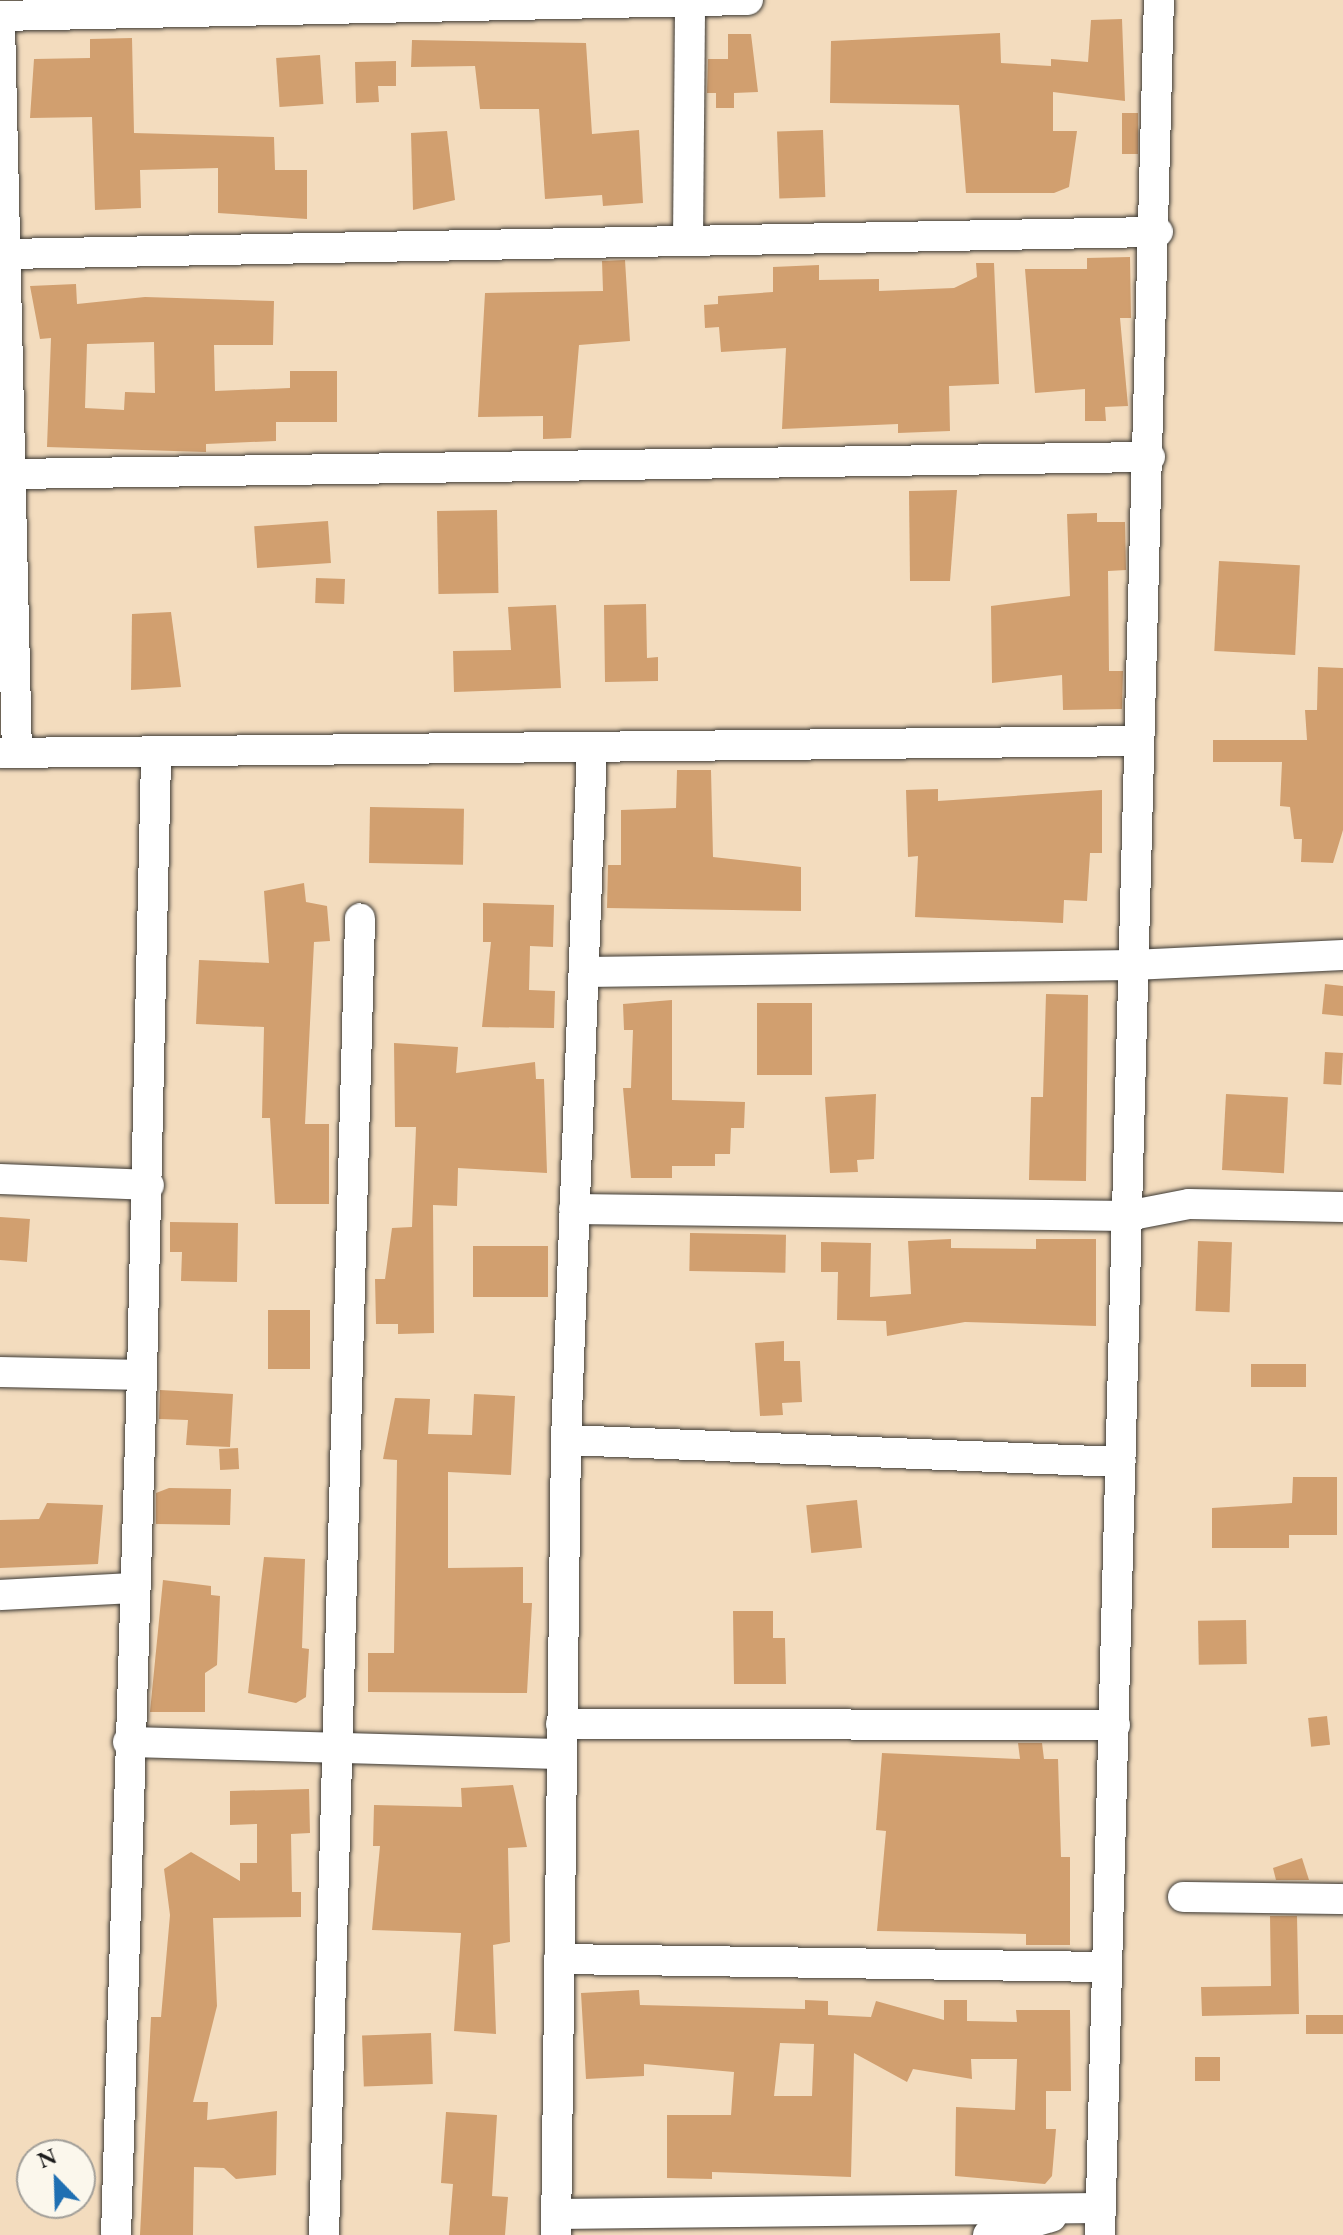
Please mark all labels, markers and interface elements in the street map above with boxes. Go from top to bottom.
north arrow [16,2139,96,2219]
text: N [33,2141,61,2175]

